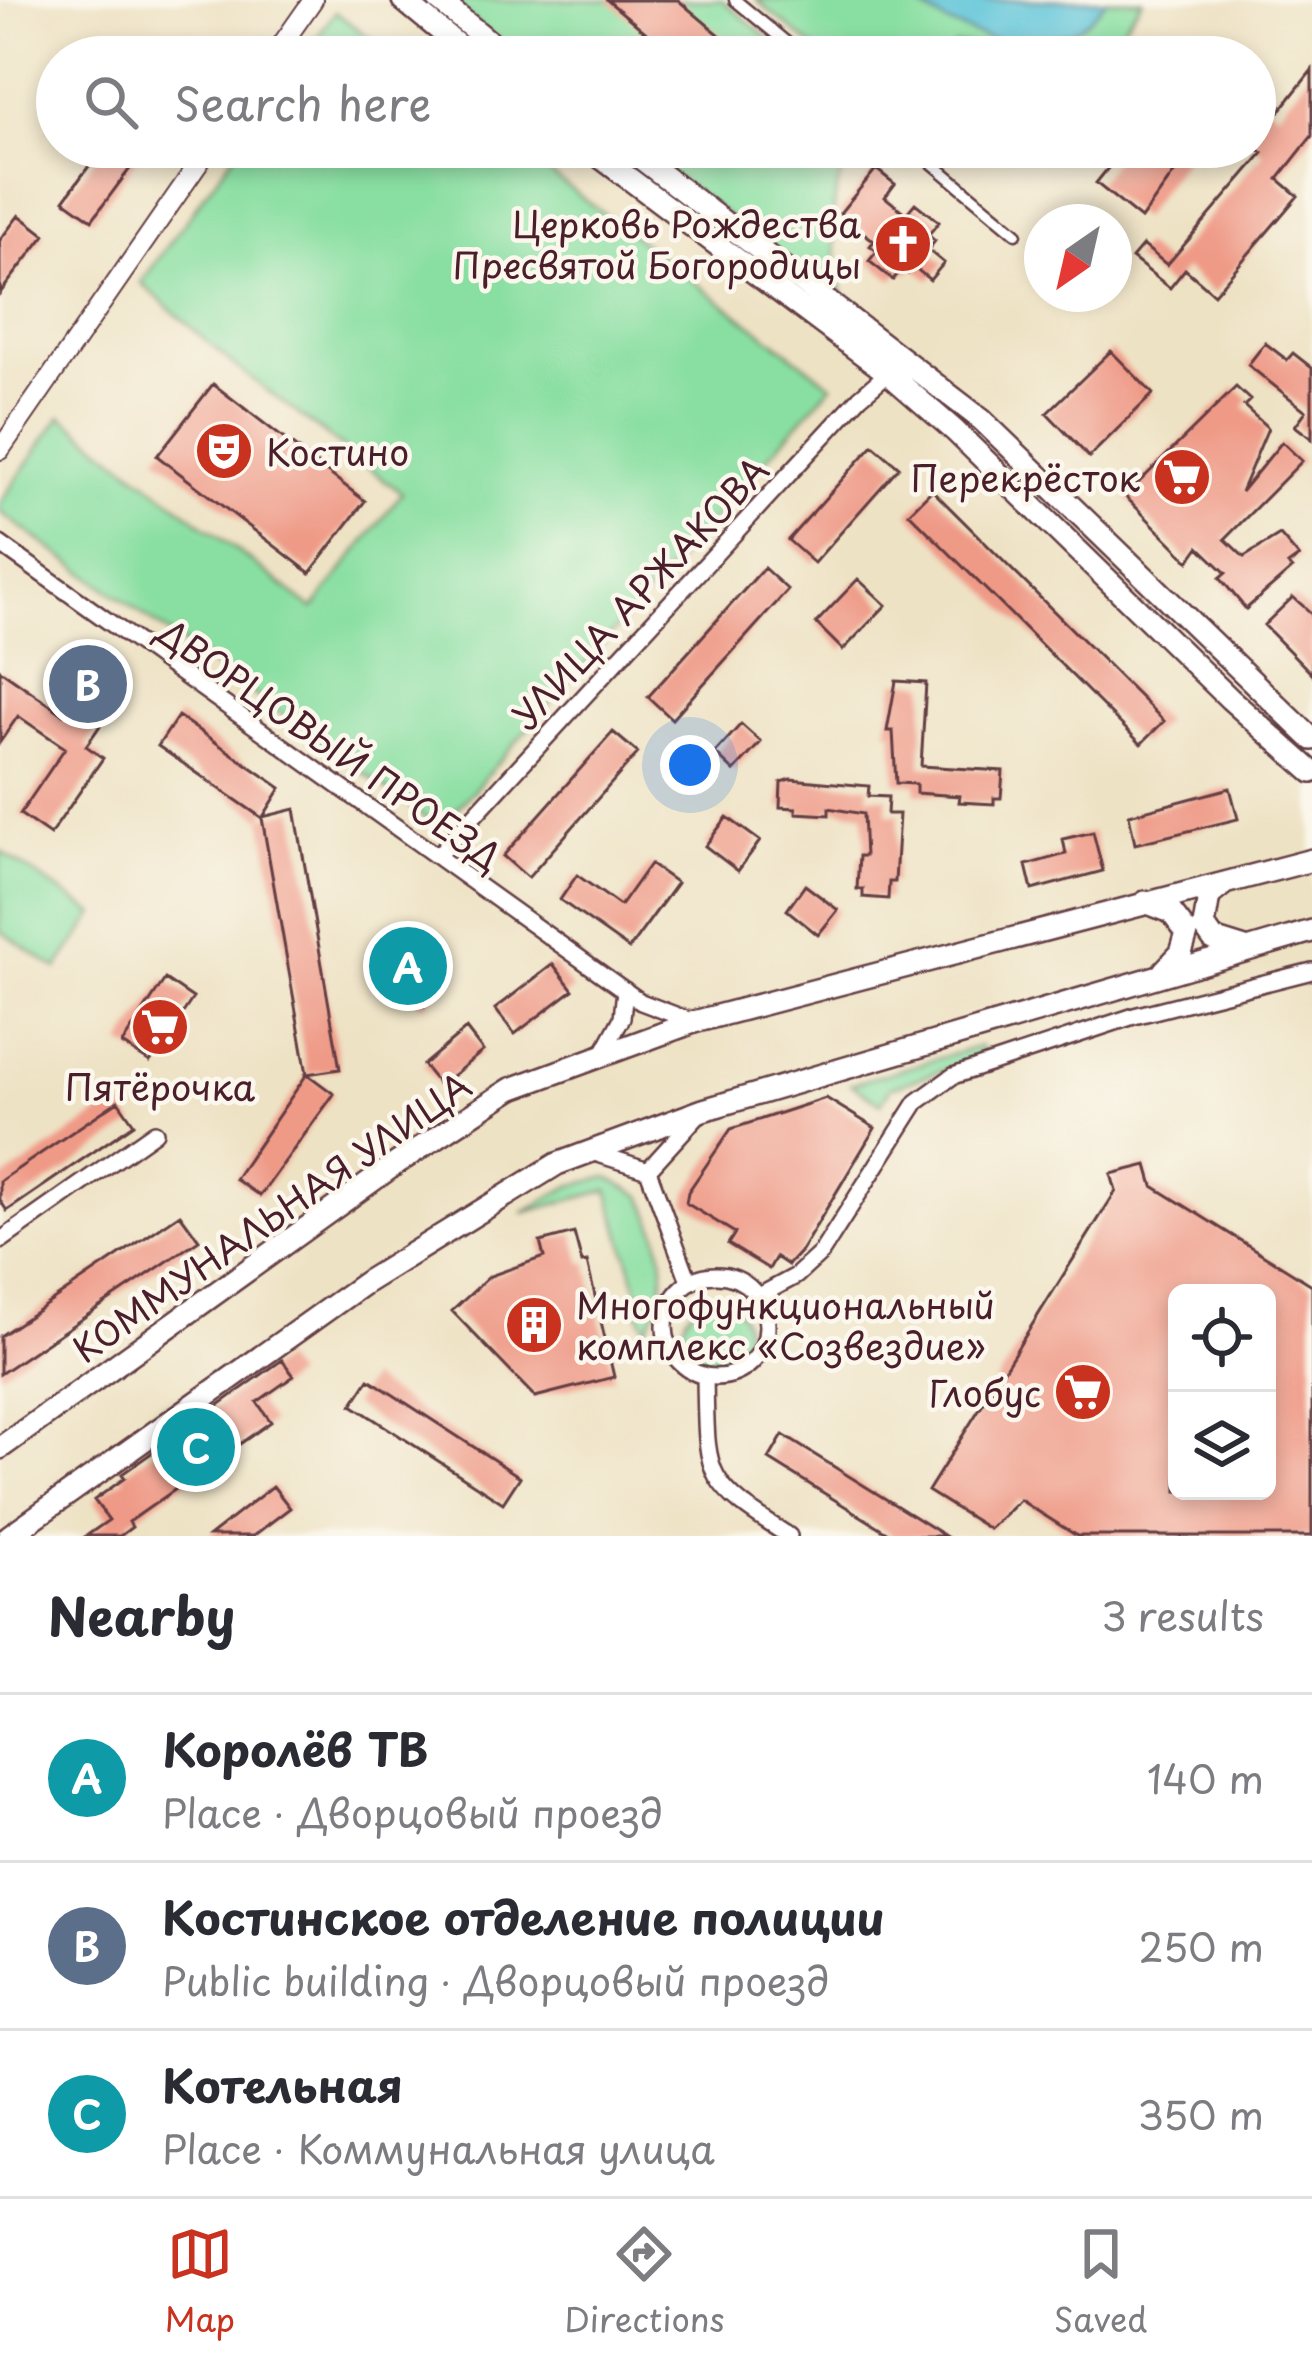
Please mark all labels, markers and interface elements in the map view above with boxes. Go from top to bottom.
search box [36,36,1276,168]
text: Search here [174,68,431,136]
icon: search [78,69,144,135]
place label: Церковь Рождества Пресвятой Богородицы [453,196,861,291]
north arrow [1024,204,1132,312]
church icon: Церковь Рождества Пресвятой Богородицы [872,213,934,275]
theatre icon: Костино [193,420,255,482]
place label: Костино [266,424,409,478]
street label: УЛИЦА АРЖАКОВА [498,443,780,741]
supermarket icon: Перекрёсток [1151,446,1213,508]
place label: Перекрёсток [911,450,1141,504]
street label: ДВОРЦОВЫЙ ПРОЕЗД [146,603,513,882]
pin: B [49,639,127,729]
your location [660,735,720,795]
pin: A [369,921,447,1011]
supermarket icon: Пятёрочка [129,996,191,1058]
street label: КОММУНАЛЬНАЯ УЛИЦА [61,1058,481,1374]
place label: Пятёрочка [65,1059,256,1113]
place label: Многофункциональный комплекс «Созвездие» [576,1277,995,1372]
map controls [1168,1284,1276,1500]
button: locate [1168,1284,1276,1392]
building icon: Многофункциональный комплекс «Созвездие» [503,1294,565,1356]
supermarket icon: Глобус [1052,1361,1114,1423]
place label: Глобус [929,1365,1041,1419]
button: layers [1168,1392,1276,1500]
pin: C [157,1402,235,1492]
text: Nearby [48,1576,235,1653]
text: 3 results [1101,1585,1264,1644]
text: Королёв ТВ [162,1714,429,1782]
text: A [72,1748,102,1807]
text: 140 m [1147,1748,1264,1807]
text: Place · Дворцовый проезд [162,1782,663,1841]
text: Костинское отделение полиции [162,1882,885,1950]
text: B [74,1916,100,1975]
text: 250 m [1139,1916,1264,1975]
text: Public building · Дворцовый проезд [162,1950,829,2009]
text: Котельная [162,2050,403,2118]
text: C [72,2084,102,2143]
text: 350 m [1137,2084,1264,2143]
text: Place · Коммунальная улица [162,2118,715,2177]
tab: Map [165,2221,235,2343]
tab: Directions [564,2221,725,2343]
tab: Saved [1054,2221,1147,2343]

